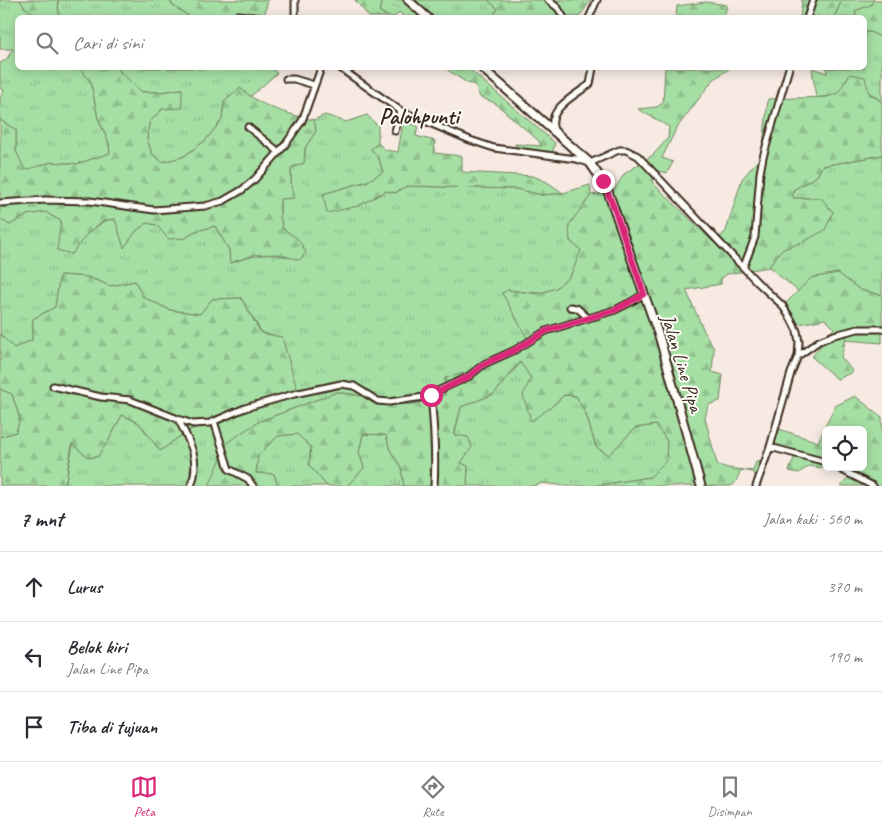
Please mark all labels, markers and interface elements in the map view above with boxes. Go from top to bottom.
search box [15,15,867,70]
icon: search [33,29,61,57]
text: Cari di sini [73,31,143,55]
district label: Palohpunti [379,103,461,131]
route end [592,170,615,193]
street label: Jalan Line Pipa [655,310,709,417]
route start [420,384,443,407]
map controls [822,426,867,471]
button: locate [822,426,867,471]
text: 7 mnt [20,506,63,532]
text: Jalan kaki · 560 m [764,509,862,529]
icon: ahead [20,573,48,601]
text: Lurus [67,575,102,599]
text: 370 m [828,577,862,597]
text: Belok kiri [67,635,127,659]
icon: left [20,643,48,671]
text: 190 m [828,647,862,667]
text: Jalan Line Pipa [67,659,148,679]
icon: arrive [20,713,48,741]
text: Tiba di tujuan [67,715,157,739]
tab: Peta [130,773,158,820]
tab: Rute [419,773,447,820]
tab: Disimpan [707,773,752,820]

